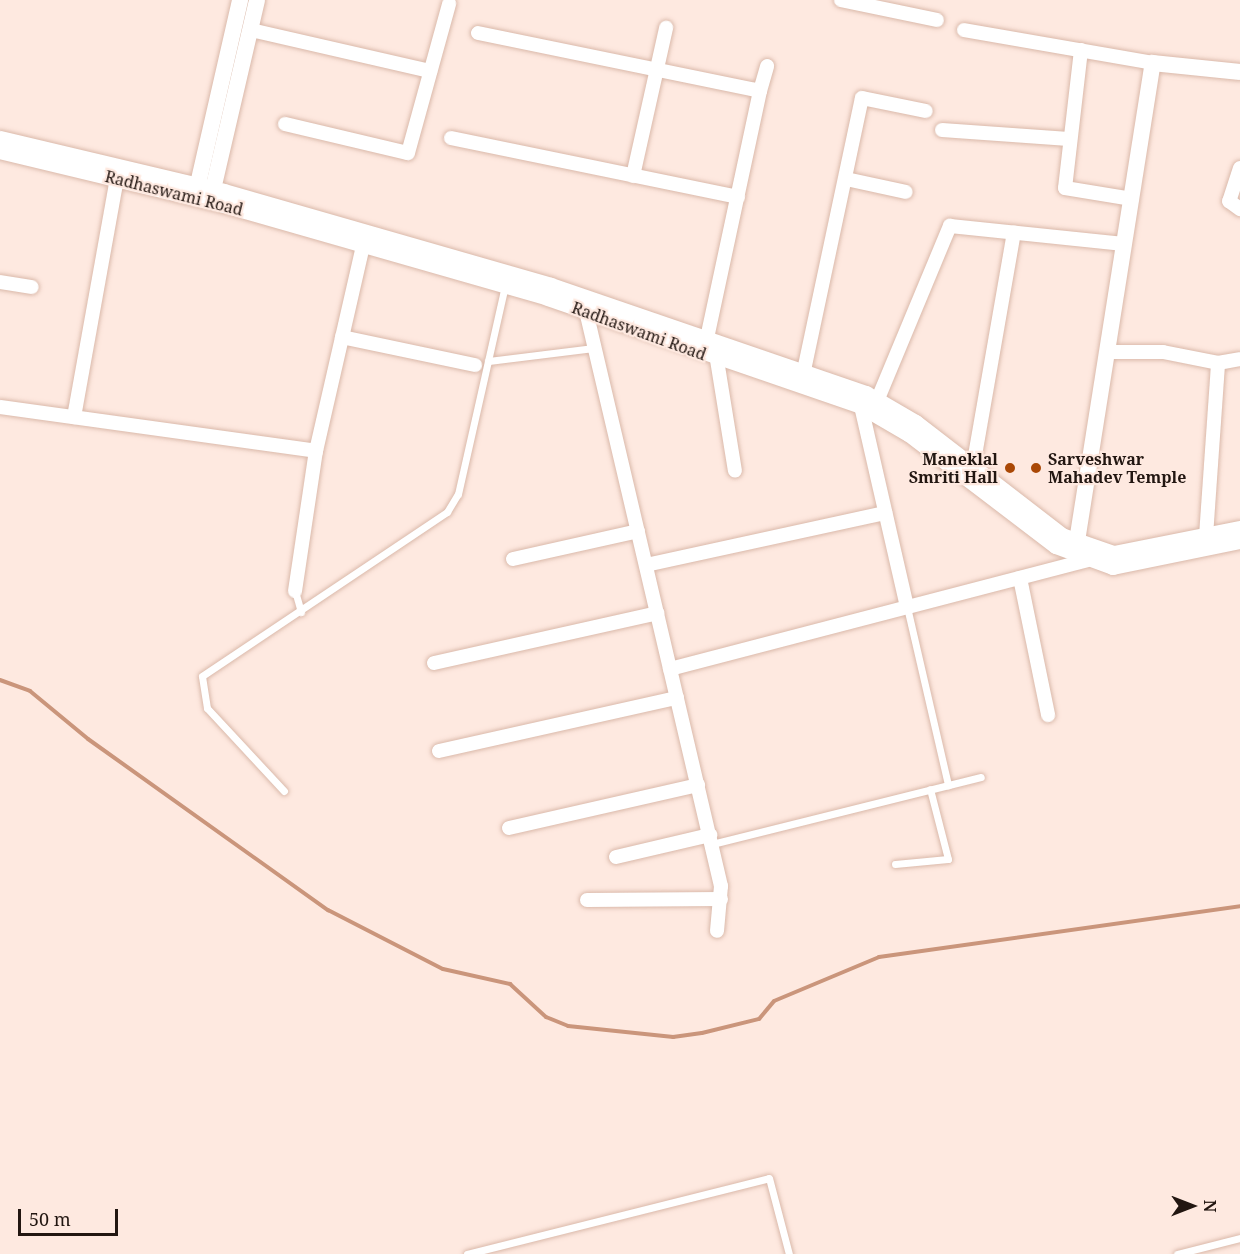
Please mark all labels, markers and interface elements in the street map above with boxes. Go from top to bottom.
street label: Radhaswami Road [103,167,245,219]
street label: Radhaswami Road [569,298,709,364]
place label: Maneklal Smriti Hall [909,449,998,487]
place label: Sarveshwar Mahadev Temple [1048,449,1186,487]
marker: Maneklal Smriti Hall [1003,461,1017,475]
marker: Sarveshwar Mahadev Temple [1029,461,1043,475]
north arrow [1162,1176,1222,1236]
scale bar [21,1197,122,1235]
text: N [1199,1200,1221,1212]
text: 50 m [29,1207,71,1231]

